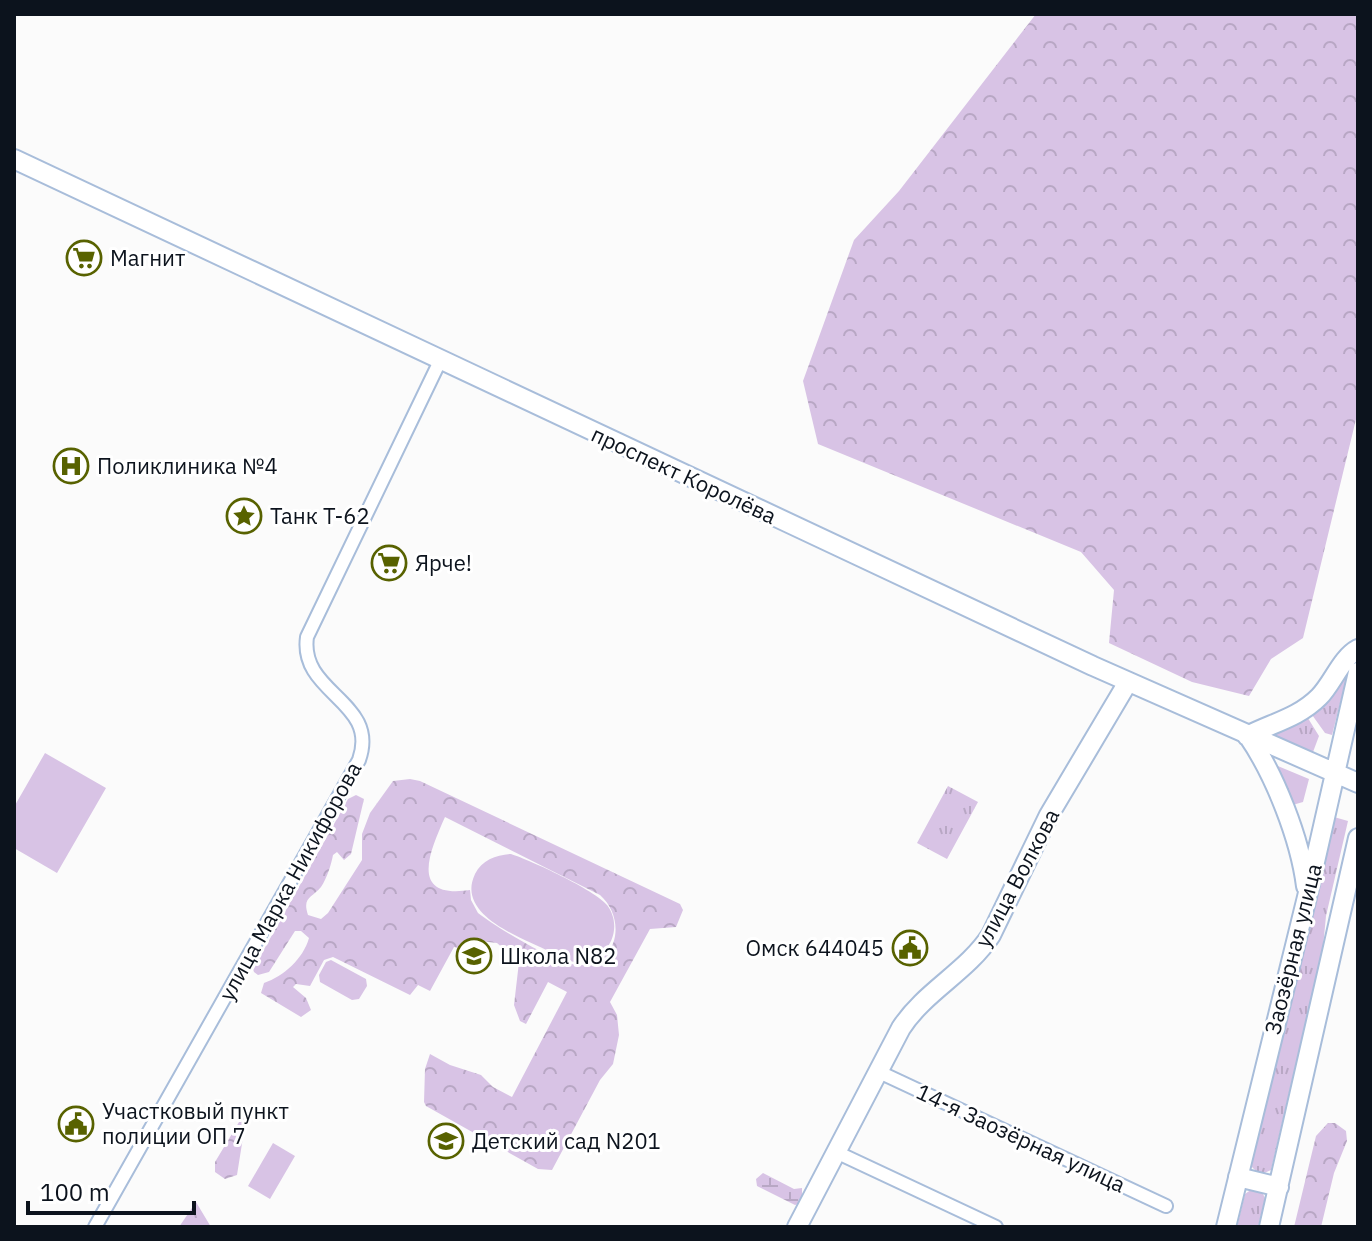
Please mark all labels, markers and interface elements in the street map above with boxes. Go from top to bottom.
supermarket icon: Магнит [65,239,103,277]
place label: Магнит [110,243,185,272]
street label: проспект Королёва [587,419,782,530]
hospital icon: Поликлиника №4 [52,447,90,485]
place label: Поликлиника №4 [97,451,278,480]
place icon: Танк Т-62 [225,497,263,535]
place label: Танк Т-62 [270,501,370,530]
supermarket icon: Ярче! [370,544,408,582]
place label: Ярче! [415,548,472,577]
street label: улица Марка Никифорова [212,756,368,1005]
street label: улица Волкова [968,803,1065,952]
street label: Заозёрная улица [1257,860,1328,1037]
public building icon: Омск 644045 [891,929,929,967]
place label: Омск 644045 [746,933,884,962]
school or university icon: Школа N82 [455,937,493,975]
place label: Школа N82 [500,941,616,970]
street label: 14-я Заозёрная улица [912,1076,1131,1199]
place label: Участковый пункт полиции ОП 7 [102,1096,289,1150]
public building icon: Участковый пункт полиции ОП 7 [57,1105,95,1143]
school or university icon: Детский сад N201 [427,1122,465,1160]
place label: Детский сад N201 [472,1126,661,1155]
scale bar [28,1165,194,1215]
text: 100 m [40,1176,110,1208]

